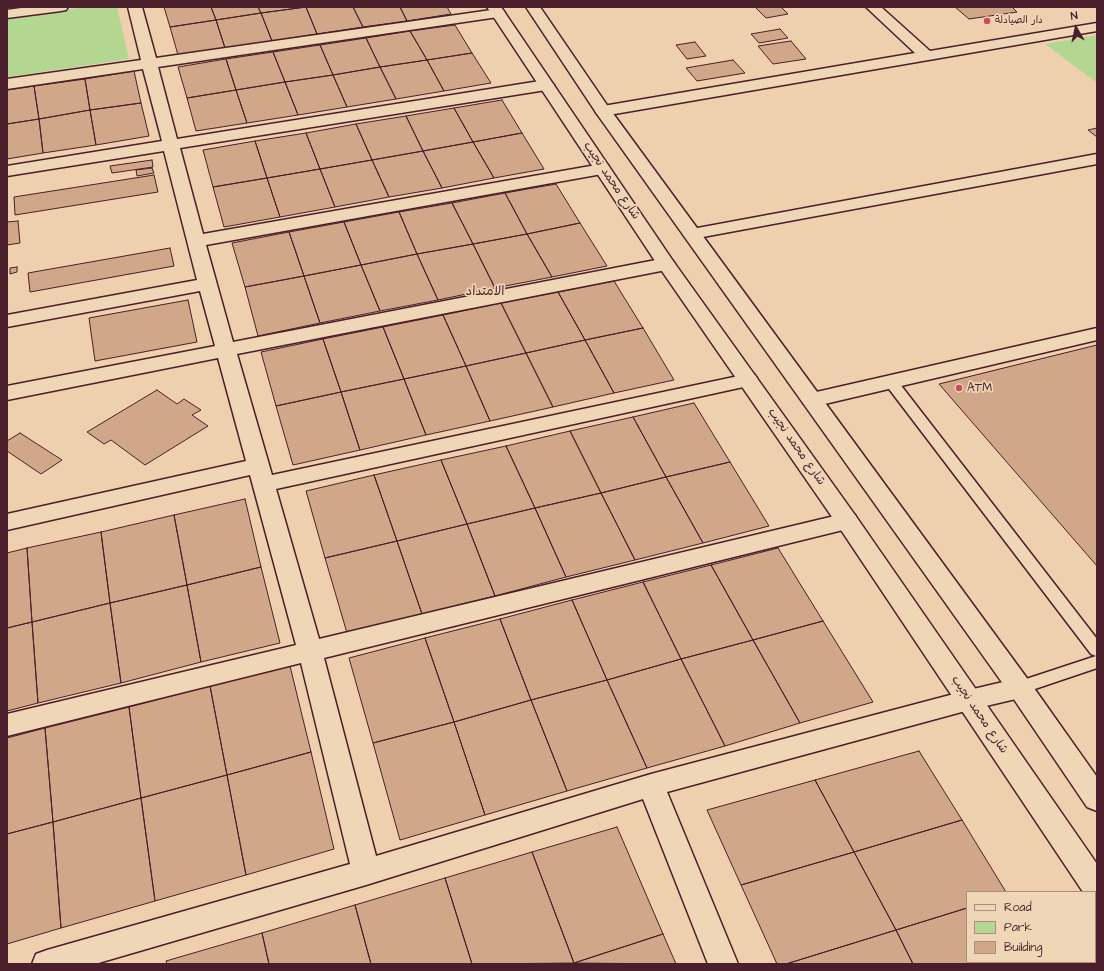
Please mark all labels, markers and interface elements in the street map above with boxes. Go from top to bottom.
north arrow [1056,8,1096,48]
text: N [1069,8,1079,24]
place label: دار الصيادلة [995,15,1043,27]
marker: دار الصيادلة [982,16,992,26]
street label: شارع محمد نجيب [580,139,642,223]
district label: الامتداد [466,284,504,300]
place label: ATM [967,381,992,395]
marker: ATM [954,383,964,393]
street label: شارع محمد نجيب [764,406,828,488]
street label: شارع محمد نجيب [948,673,1010,757]
legend [966,891,1096,963]
text: Road [1004,899,1032,916]
text: Park [1004,919,1032,936]
text: Building [1004,939,1042,956]

